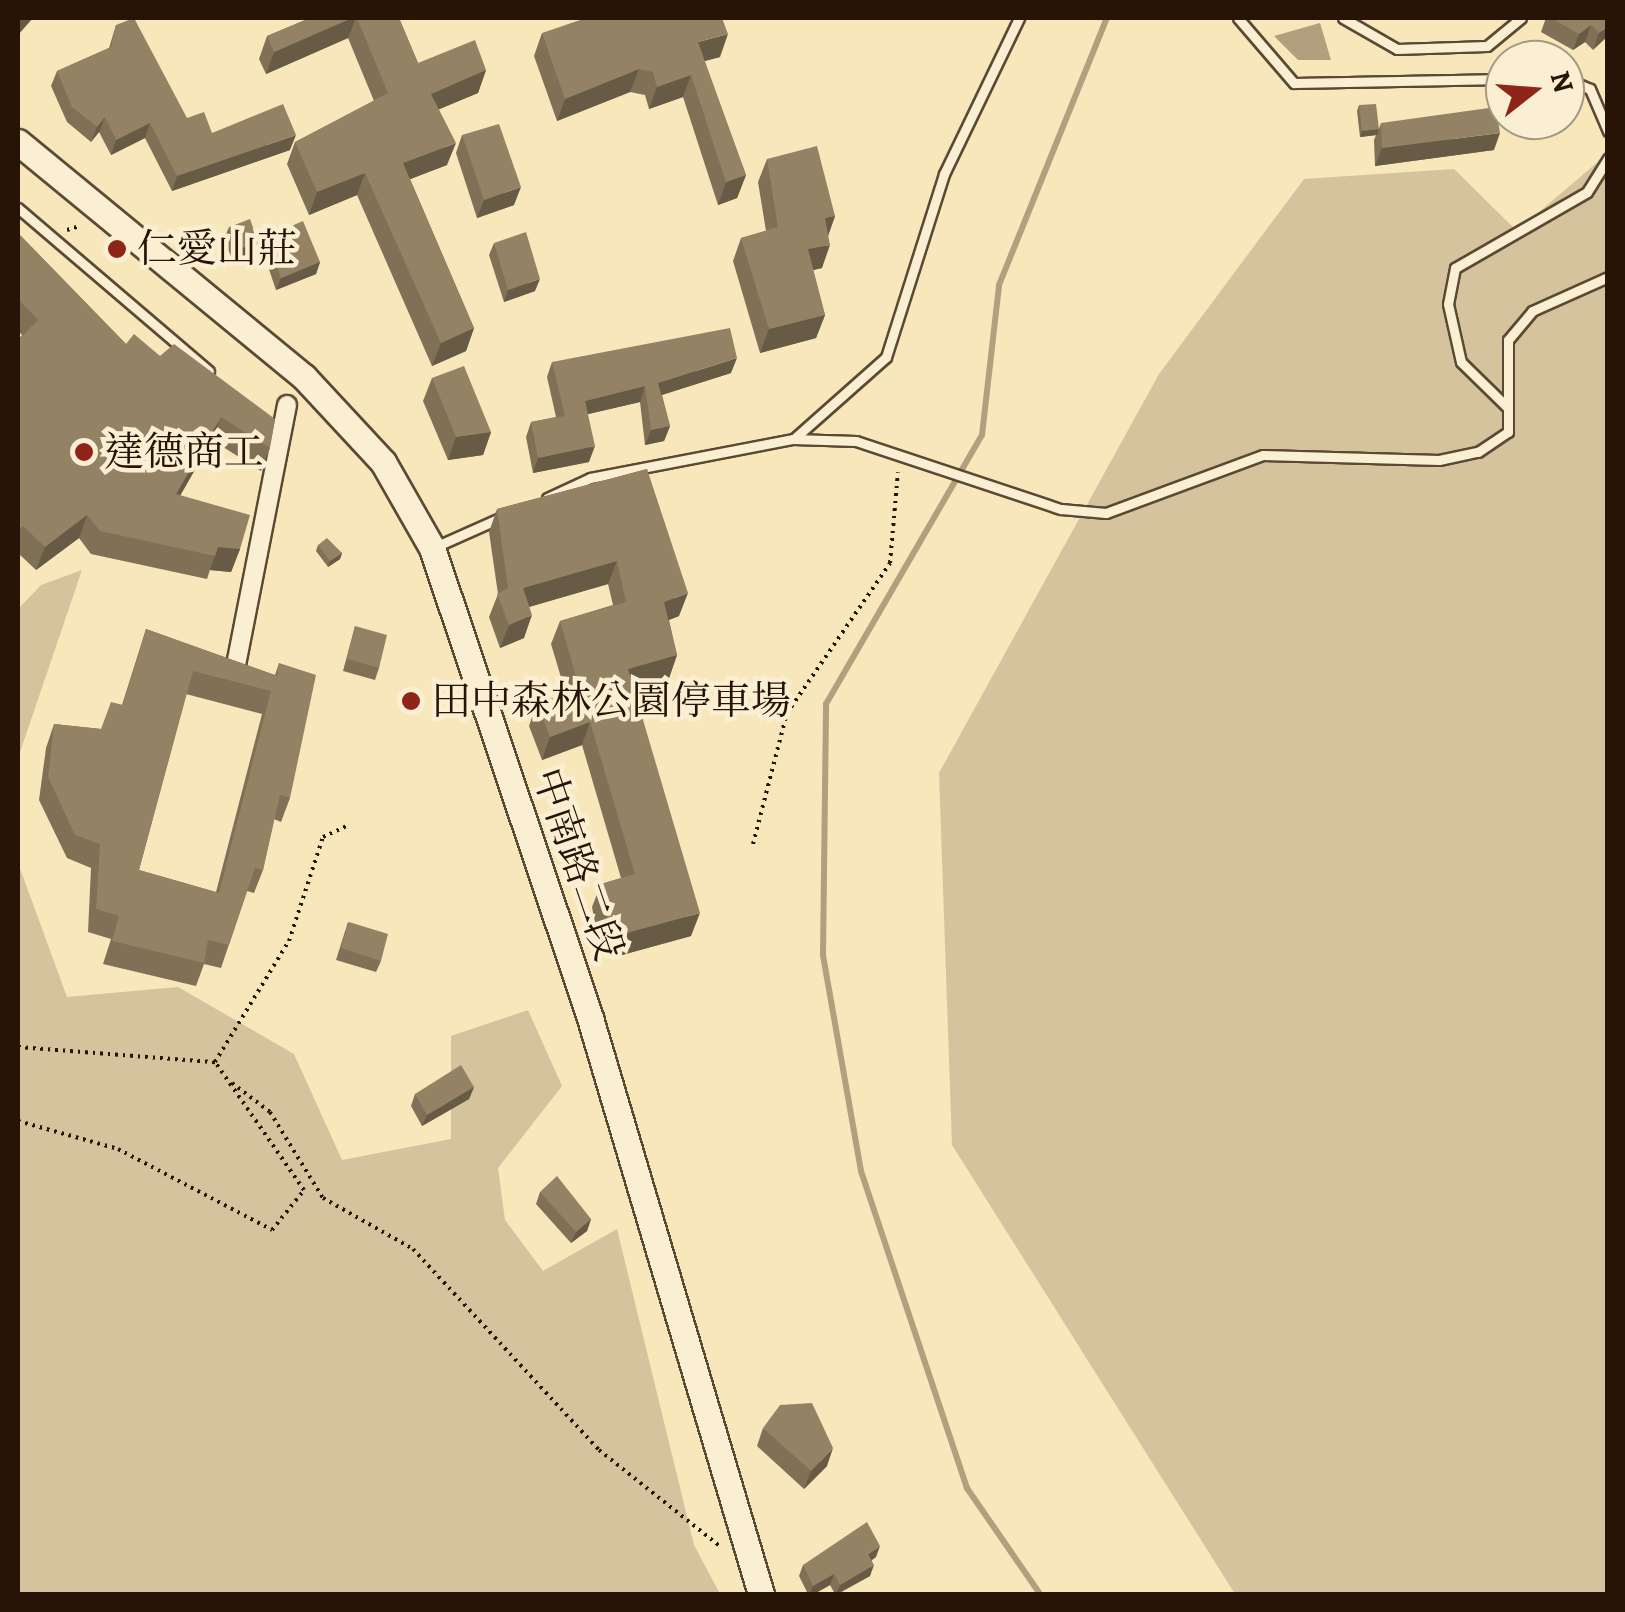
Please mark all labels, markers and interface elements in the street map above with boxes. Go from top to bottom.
north arrow [1485,40,1585,140]
text: N [1541,67,1583,97]
place label: 仁愛山莊 [137,225,297,273]
marker: 仁愛山莊 [106,238,128,260]
place label: 達德商工 [104,428,264,476]
marker: 達德商工 [73,441,95,463]
place label: 田中森林公園停車場 [431,677,791,725]
marker: 田中森林公園停車場 [400,690,422,712]
street label: 中南路二段 [523,762,633,966]

